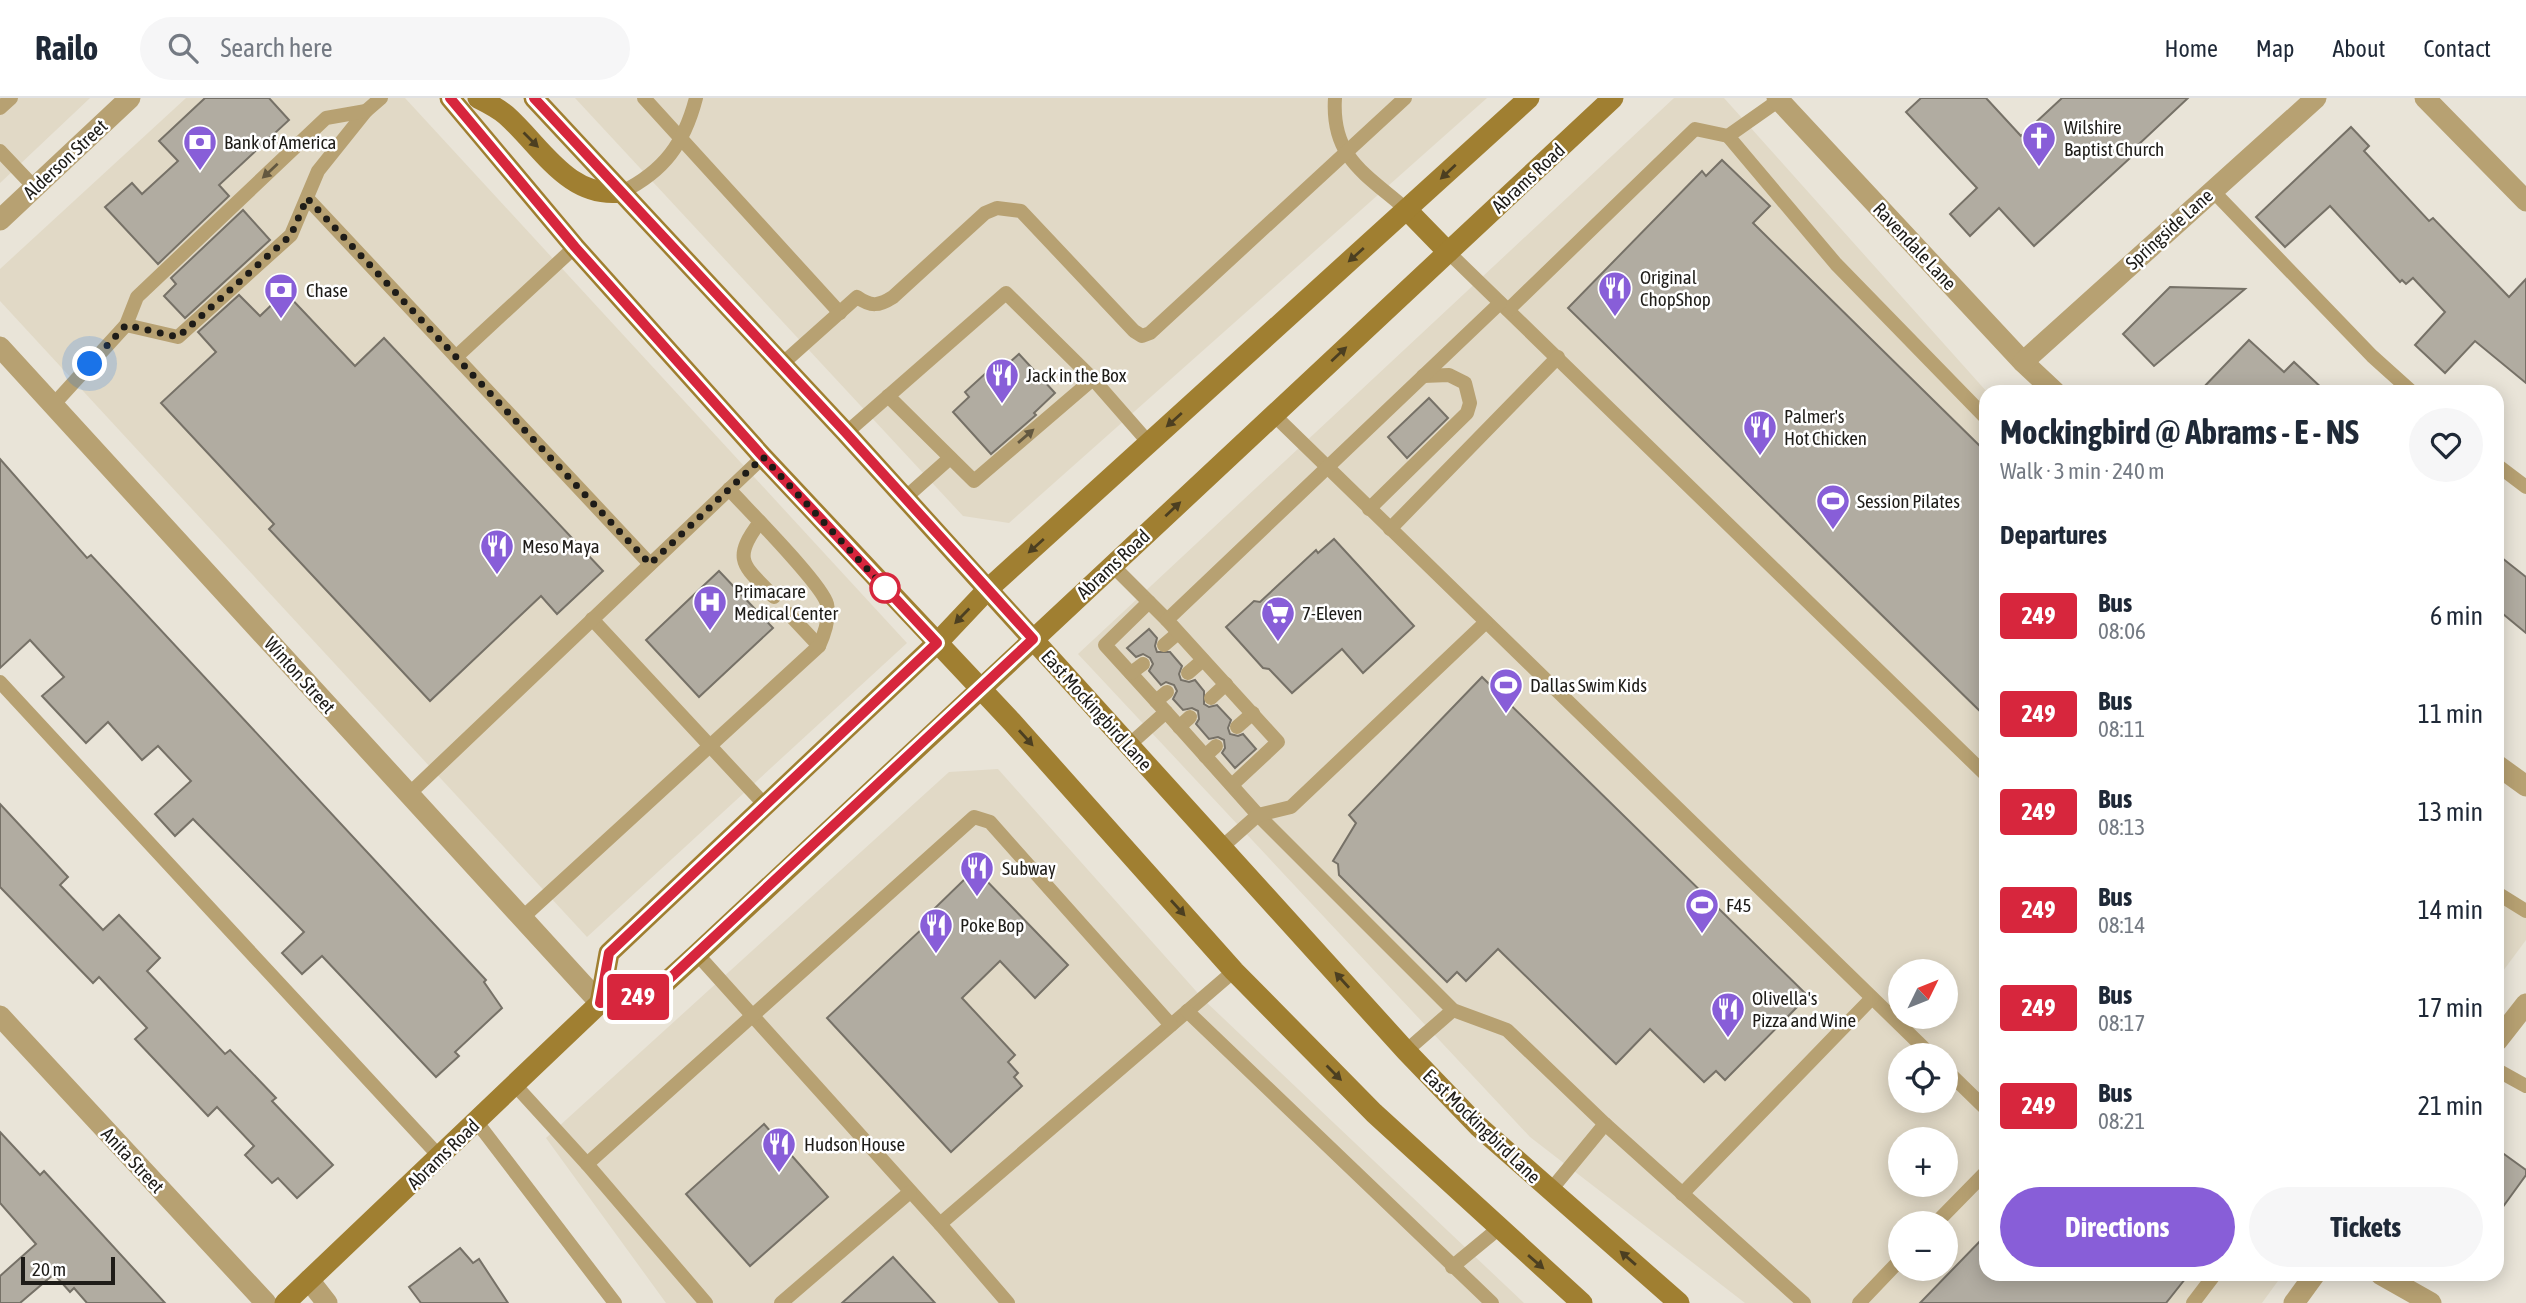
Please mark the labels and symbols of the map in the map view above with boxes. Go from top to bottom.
street label: Alderson Street [19,115,111,203]
place label: Wilshire Baptist Church [2064,116,2164,160]
church icon: Wilshire Baptist Church [2020,119,2058,168]
bank icon: Bank of America [181,123,219,172]
place label: Bank of America [224,131,336,153]
one-way arrow [523,131,539,148]
street label: Abrams Road [1487,139,1569,217]
one-way arrow [262,162,279,178]
one-way arrow [1439,164,1457,180]
street label: Springside Lane [2121,184,2217,274]
street label: Ravendale Lane [1869,198,1961,294]
one-way arrow [1348,247,1365,263]
place label: Original ChopShop [1640,266,1711,310]
restaurant icon: Original ChopShop [1596,269,1634,318]
bank icon: Chase [262,271,300,320]
place label: Chase [306,279,348,301]
your location [72,346,107,381]
one-way arrow [1330,346,1348,362]
restaurant icon: Jack in the Box [983,356,1021,405]
place label: Jack in the Box [1026,364,1127,386]
place label: Palmer's Hot Chicken [1784,405,1867,449]
restaurant icon: Palmer's Hot Chicken [1741,408,1779,457]
one-way arrow [1166,411,1183,427]
one-way arrow [1017,429,1034,444]
sports icon: Session Pilates [1814,482,1852,531]
place label: Session Pilates [1857,490,1960,512]
one-way arrow [1164,501,1182,517]
street label: Abrams Road [1072,525,1154,603]
restaurant icon: Meso Maya [478,527,516,576]
place label: Meso Maya [522,535,600,557]
one-way arrow [1028,537,1045,553]
unlabelled marker [870,573,900,603]
place label: Primacare Medical Center [734,580,838,624]
hospital icon: Primacare Medical Center [691,583,729,632]
supermarket icon: 7-Eleven [1259,594,1297,643]
place label: 7-Eleven [1302,602,1363,624]
one-way arrow [955,607,971,624]
street label: Winton Street [260,632,340,718]
street label: East Mockingbird Lane [1037,645,1157,775]
sports icon: Dallas Swim Kids [1487,666,1525,715]
place label: Dallas Swim Kids [1530,674,1647,696]
one-way arrow [1018,729,1034,746]
restaurant icon: Subway [958,849,996,898]
place label: Subway [1002,857,1056,879]
sports icon: F45 [1683,886,1721,935]
place label: F45 [1726,894,1752,916]
one-way arrow [1170,899,1186,917]
restaurant icon: Poke Bop [917,906,955,955]
place label: Poke Bop [960,914,1024,936]
north arrow [1888,959,1958,1029]
one-way arrow [1335,972,1350,989]
line badge: 249 [598,974,678,1020]
place label: Olivella's Pizza and Wine [1752,987,1856,1031]
restaurant icon: Olivella's Pizza and Wine [1709,990,1747,1039]
street label: East Mockingbird Lane [1419,1064,1545,1188]
one-way arrow [1326,1065,1342,1081]
street label: Abrams Road [402,1114,484,1194]
street label: Anita Street [97,1123,169,1197]
restaurant icon: Hudson House [760,1125,798,1174]
place label: Hudson House [804,1133,905,1155]
one-way arrow [1619,1251,1636,1266]
scale bar [21,1254,116,1286]
one-way arrow [1527,1254,1544,1269]

